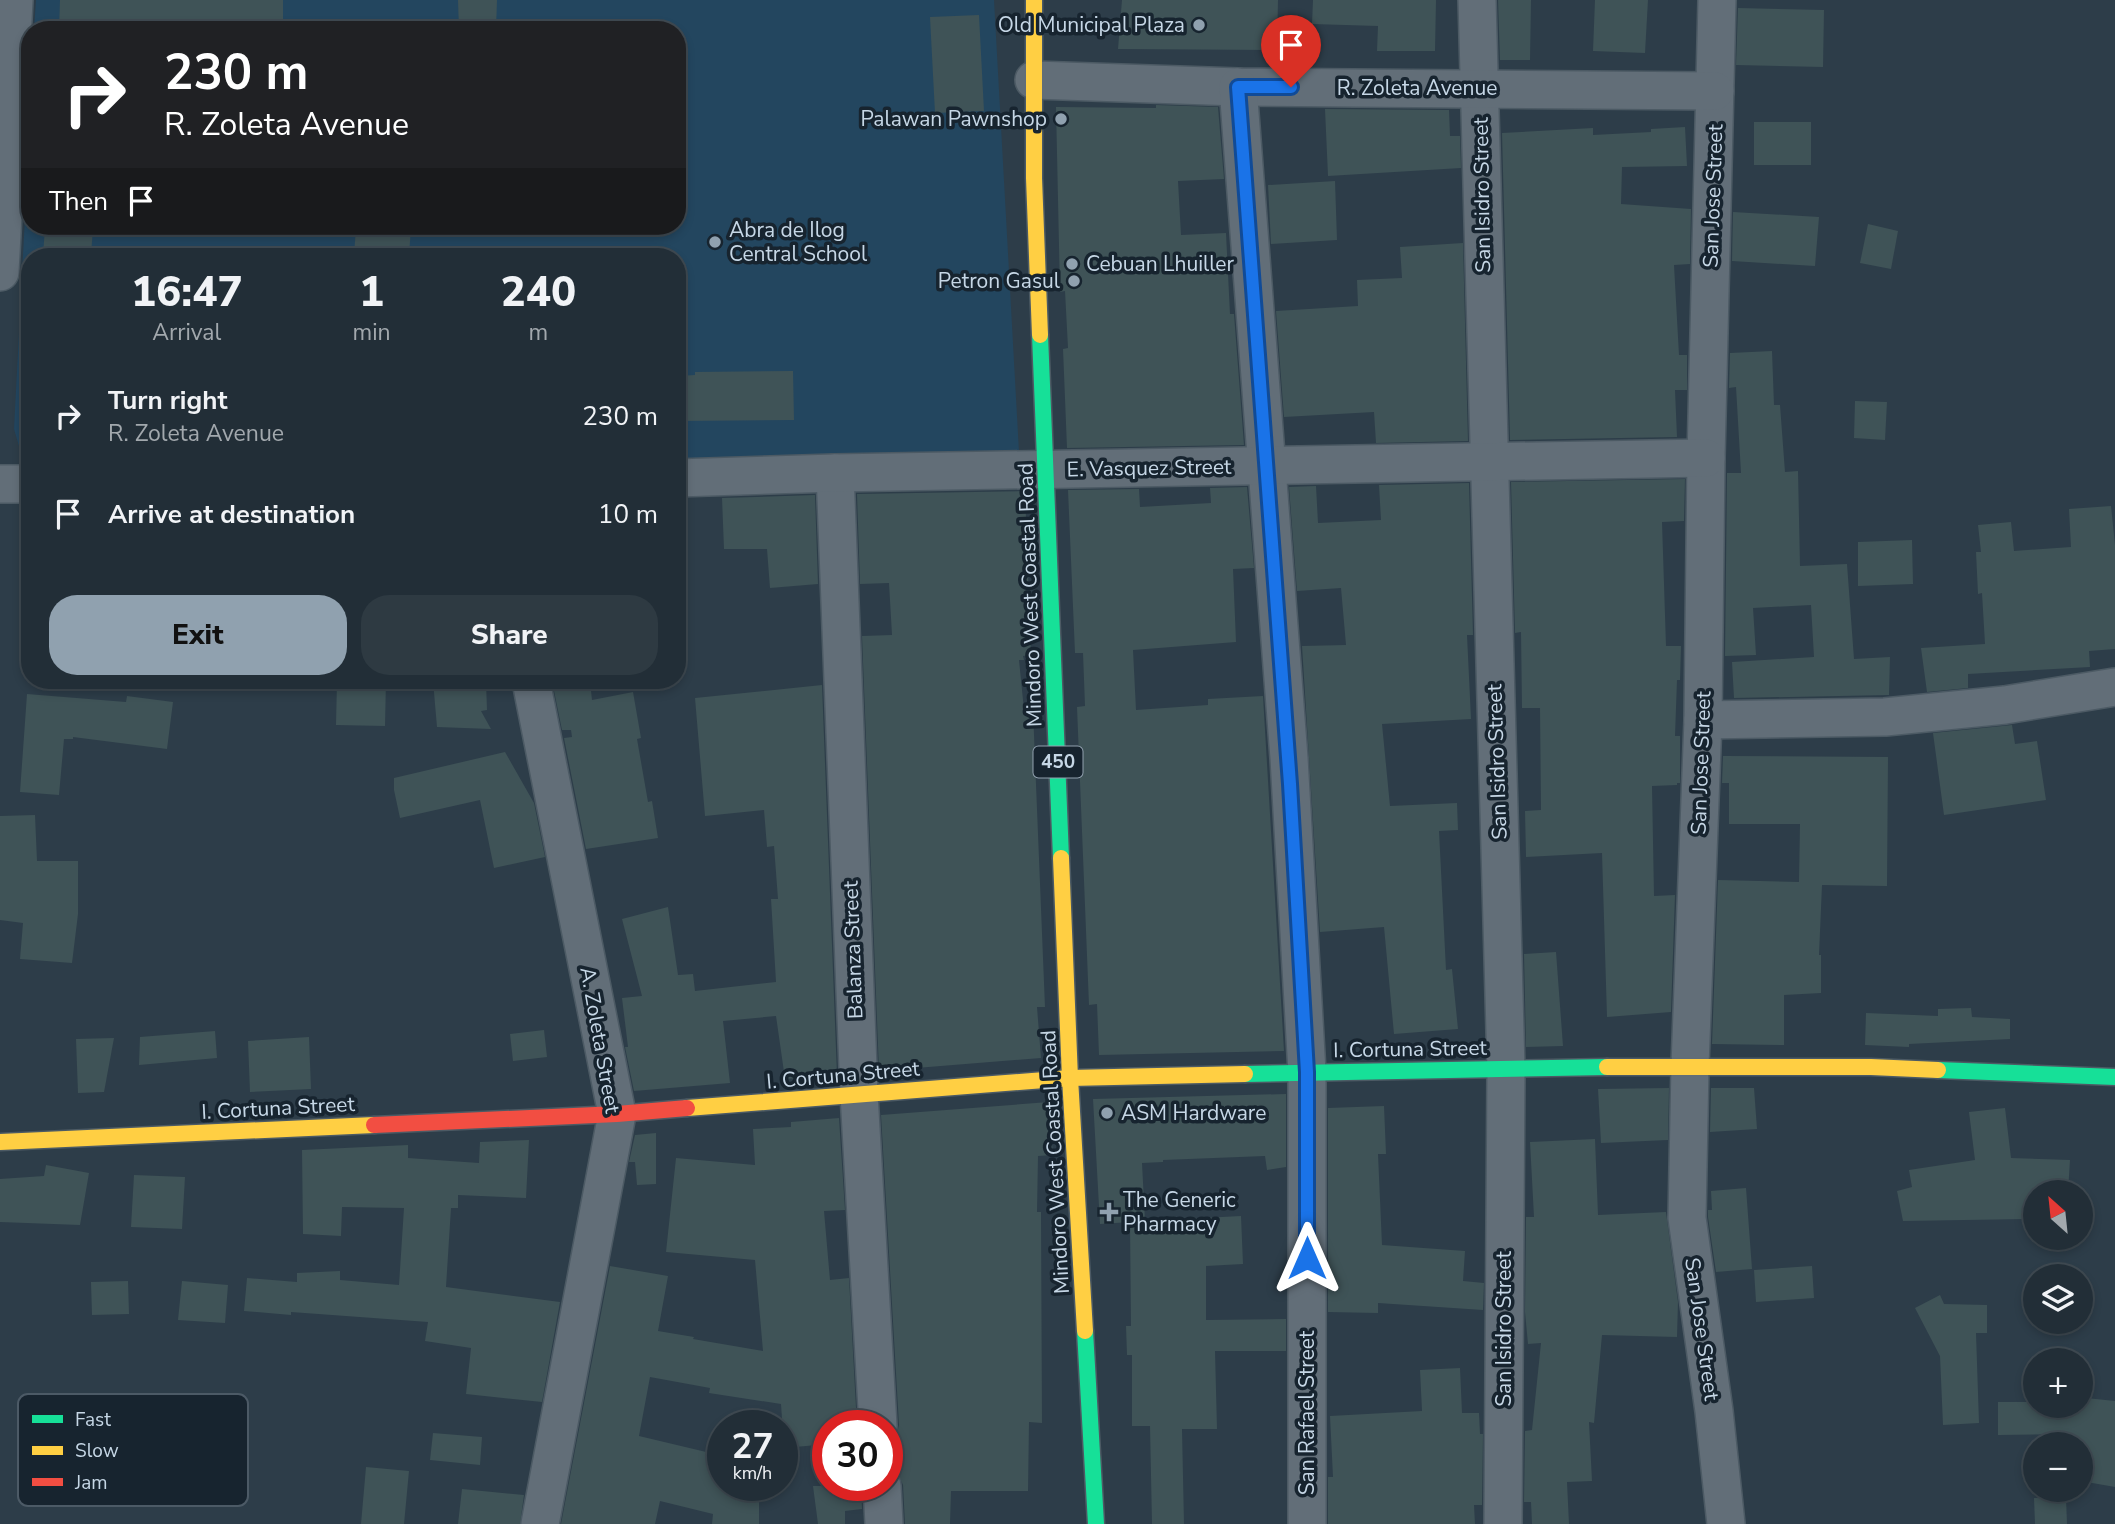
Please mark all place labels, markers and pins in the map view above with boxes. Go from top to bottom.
place label: Old Municipal Plaza [998,11,1185,39]
pin [1261,15,1321,87]
marker: Old Municipal Plaza [1191,17,1207,33]
place label: Palawan Pawnshop [861,105,1047,133]
marker: Palawan Pawnshop [1053,111,1069,127]
place label: Abra de Ilog Central School [729,216,868,268]
marker: Abra de Ilog Central School [707,234,723,250]
place label: Cebuan Lhuiller [1086,250,1235,278]
marker: Cebuan Lhuiller [1064,256,1080,272]
place label: Petron Gasul [938,267,1061,295]
marker: Petron Gasul [1066,273,1082,289]
place label: ASM Hardware [1121,1099,1266,1127]
marker: ASM Hardware [1099,1105,1115,1121]
place label: The Generic Pharmacy [1123,1186,1236,1238]
marker: The Generic Pharmacy [1101,1204,1117,1220]

